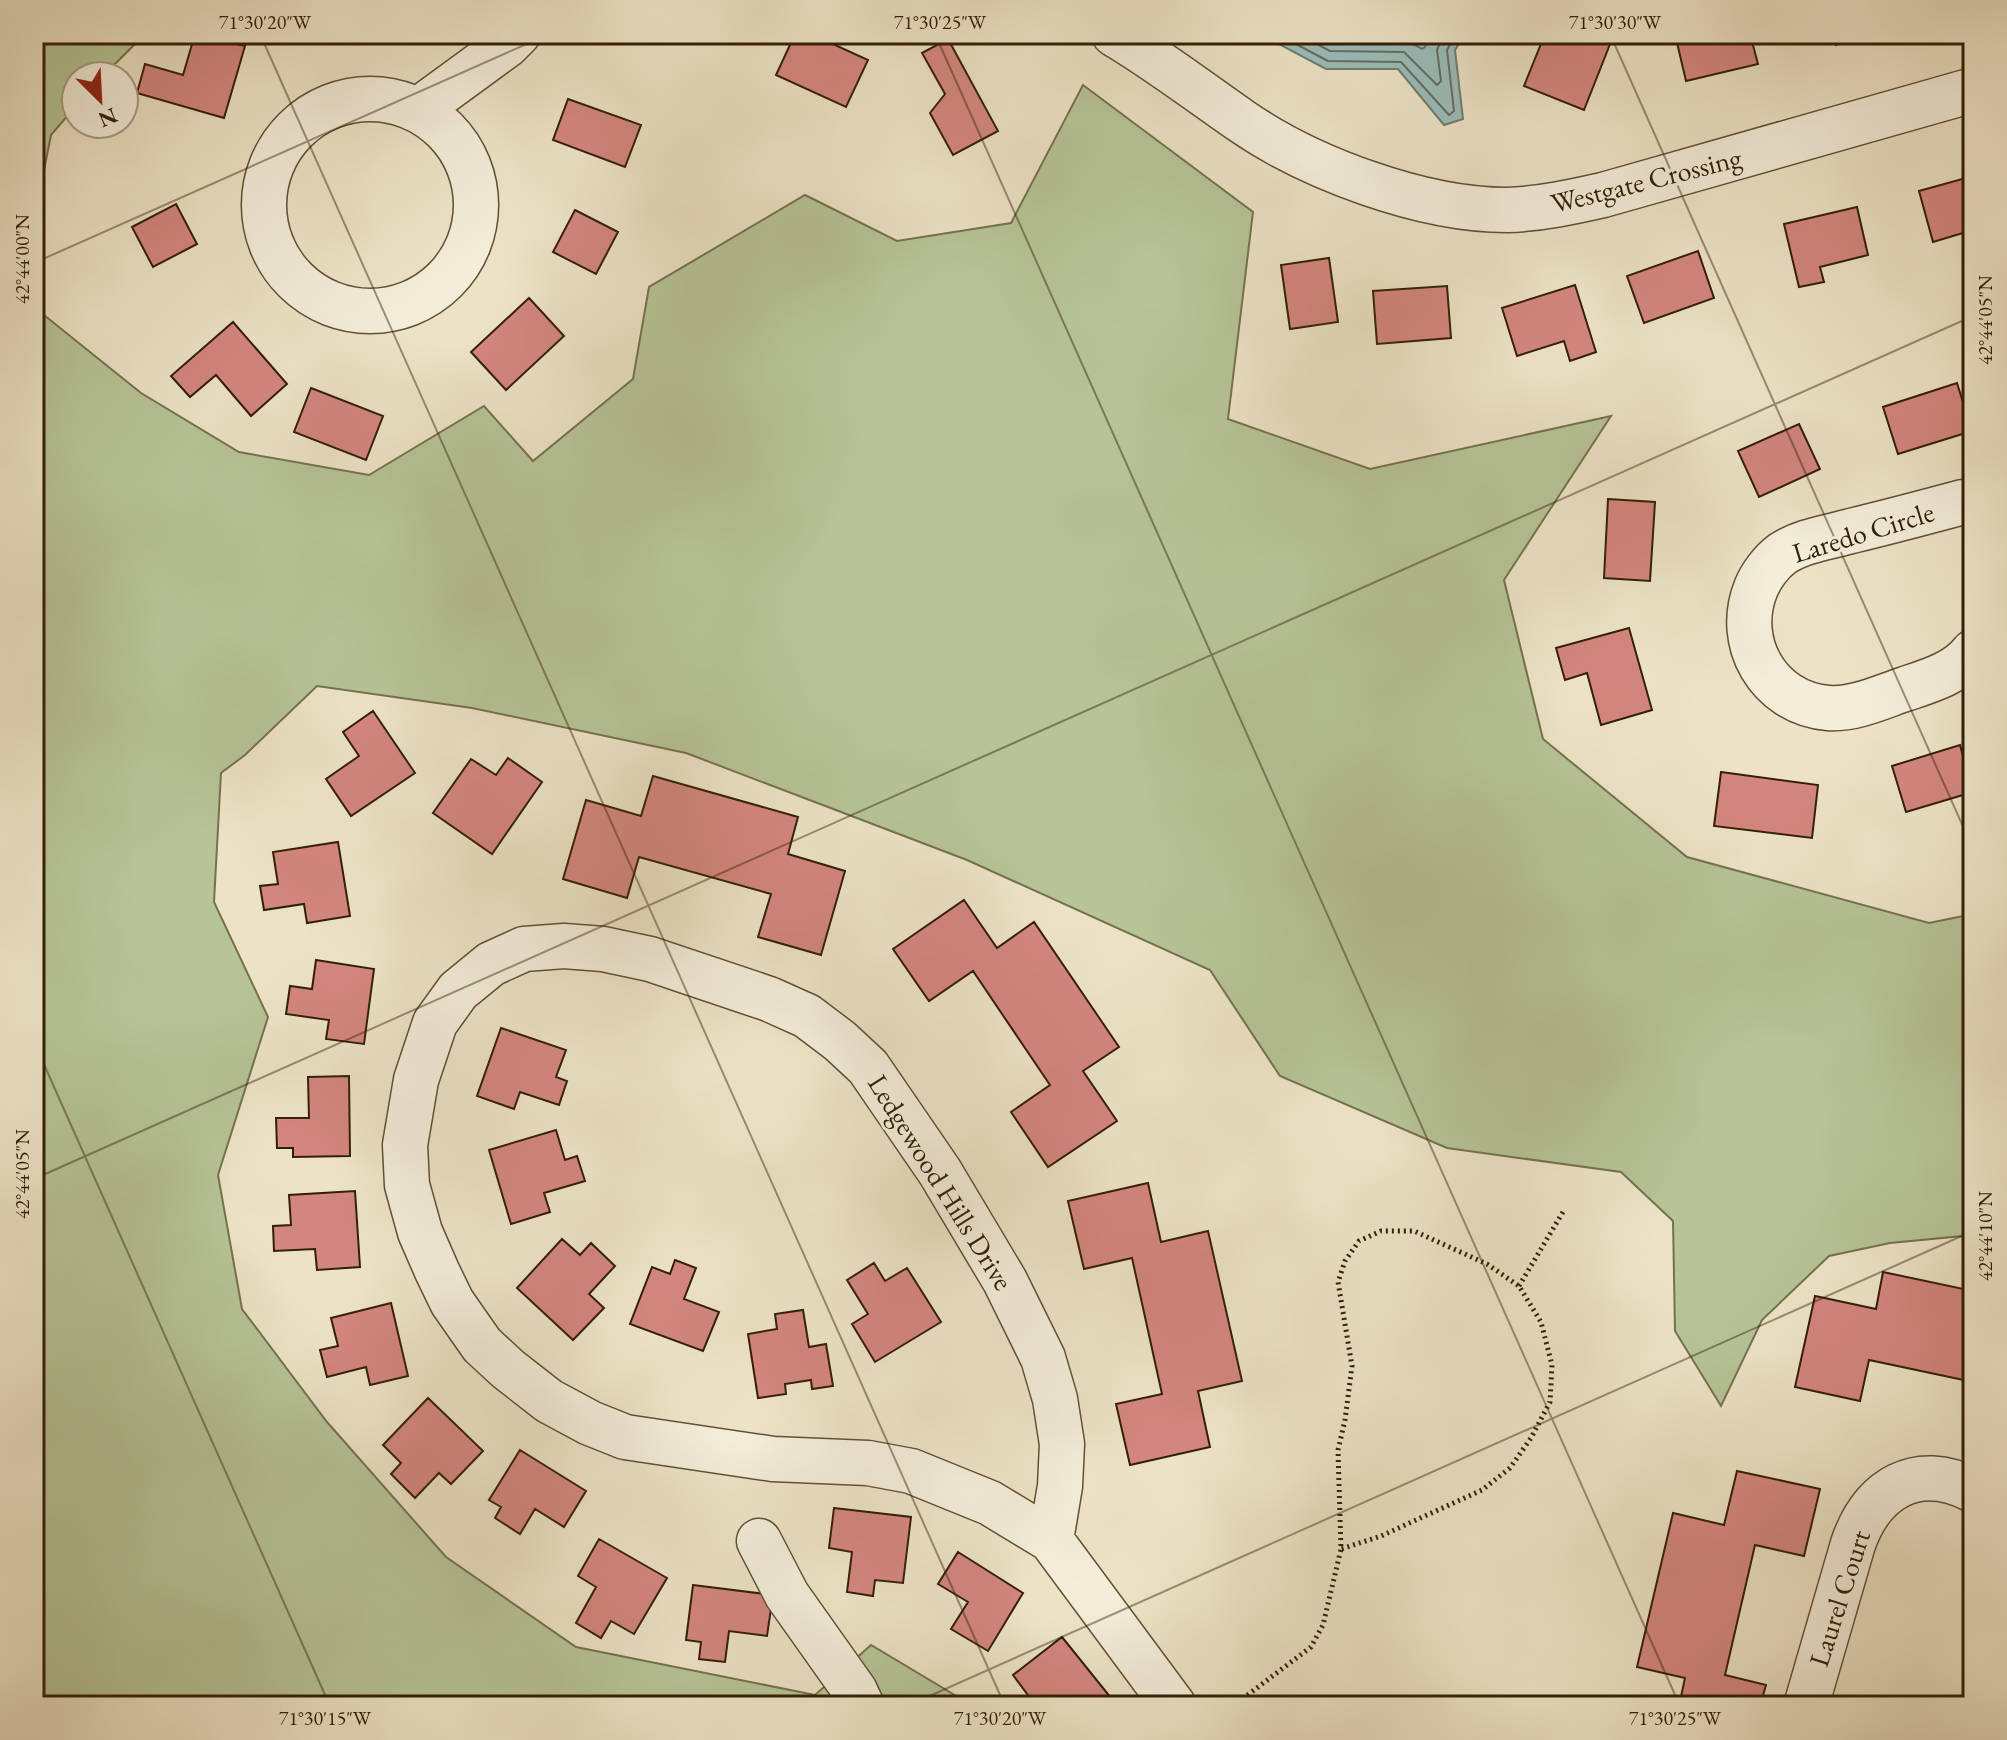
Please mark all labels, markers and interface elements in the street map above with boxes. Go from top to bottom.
text: 71°30'20"W [219,9,312,35]
text: 71°30'25"W [894,9,987,35]
text: 71°30'30"W [1569,9,1662,35]
north arrow [60,60,140,140]
text: N [94,101,122,135]
street label: Westgate Crossing [1547,139,1746,221]
text: 42°44'00"N [9,214,35,304]
text: 42°44'05"N [1972,275,1998,365]
street label: Laredo Circle [1788,493,1938,571]
street label: Ledgewood Hills Drive [860,1067,1022,1297]
text: 42°44'05"N [9,1129,35,1219]
text: 42°44'10"N [1972,1191,1998,1281]
street label: Laurel Court [1800,1525,1878,1671]
text: 71°30'15"W [279,1705,372,1731]
text: 71°30'20"W [954,1705,1047,1731]
text: 71°30'25"W [1629,1705,1722,1731]

